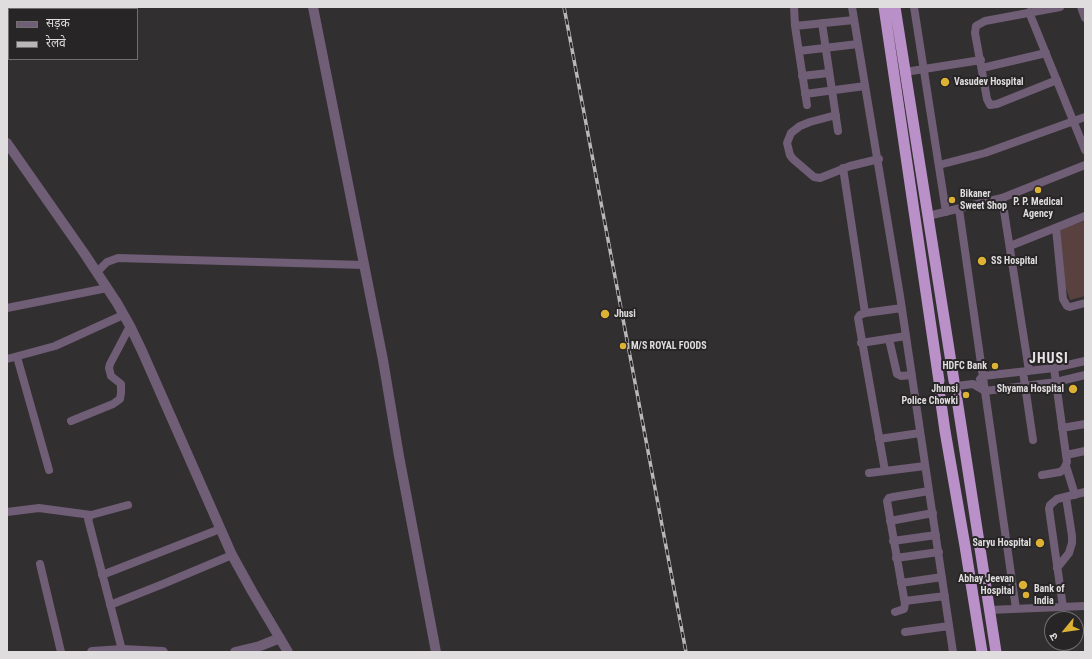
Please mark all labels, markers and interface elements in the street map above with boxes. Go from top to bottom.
legend [8,8,138,60]
text: सड़क [46,16,70,30]
text: रेलवे [46,36,66,50]
marker: Vasudev Hospital [939,76,951,88]
place label: Vasudev Hospital [954,76,1024,88]
marker: P. P. Medical Agency [1033,185,1043,195]
place label: Bikaner Sweet Shop [960,188,1007,212]
marker: Bikaner Sweet Shop [947,195,957,205]
place label: P. P. Medical Agency [1013,196,1063,220]
marker: SS Hospital [976,255,988,267]
place label: SS Hospital [991,255,1038,267]
marker: Jhusi [599,308,611,320]
place label: Jhusi [614,308,636,320]
place label: M/S ROYAL FOODS [631,340,707,352]
marker: M/S ROYAL FOODS [618,341,628,351]
district label: JHUSI [1029,351,1069,367]
place label: HDFC Bank [942,360,987,372]
marker: HDFC Bank [990,361,1000,371]
place label: Jhunsi Police Chowki [901,383,958,406]
place label: Shyama Hospital [997,383,1064,395]
marker: Shyama Hospital [1067,383,1079,395]
marker: Jhunsi Police Chowki [961,390,971,400]
place label: Saryu Hospital [972,537,1031,549]
marker: Saryu Hospital [1034,537,1046,549]
place label: Abhay Jeevan Hospital [958,573,1014,596]
marker: Abhay Jeevan Hospital [1017,579,1029,591]
place label: Bank of India [1034,583,1065,606]
marker: Bank of India [1021,590,1031,600]
north arrow [1044,611,1084,651]
text: उ [1047,631,1061,643]

